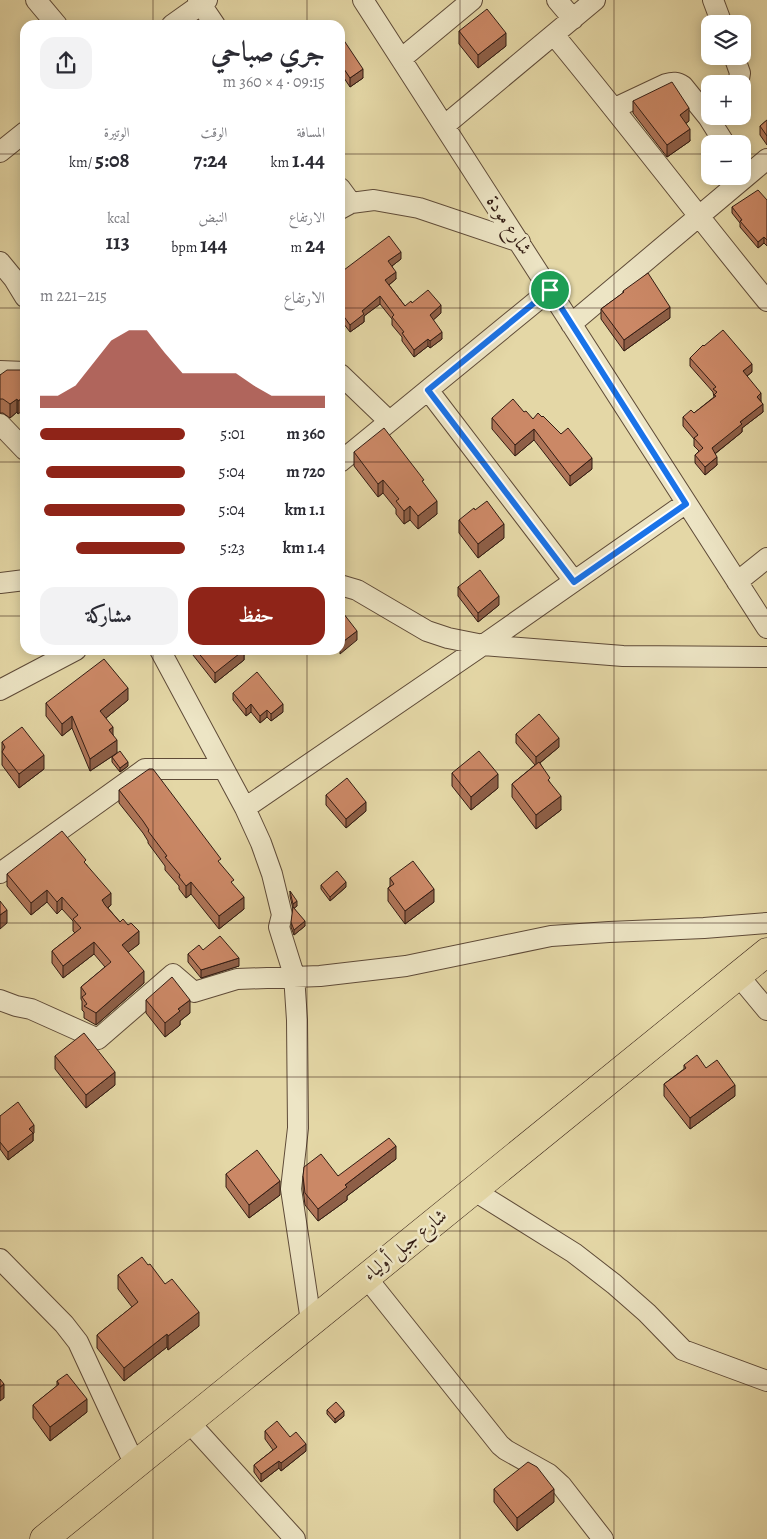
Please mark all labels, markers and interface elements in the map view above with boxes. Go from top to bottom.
map controls [701,15,751,185]
button: layers [701,15,751,65]
text: جري صباحي [211,33,325,71]
button: share [40,37,92,89]
text: 09:15 · 4 × 360 m [223,71,325,93]
button: + [701,75,751,125]
text: الوتيرة [104,123,130,142]
text: الوقت [201,123,227,142]
text: المسافة [296,123,325,142]
button: − [701,135,751,185]
text: 5:08 [95,146,130,174]
text: 7:24 [193,146,227,174]
text: 1.44 [292,146,325,174]
text: /km [69,153,95,172]
text: km [271,153,292,172]
street label: شارع مودة [478,190,538,261]
text: النبض [198,208,227,227]
text: الارتفاع [289,208,325,227]
text: kcal [107,209,130,228]
text: 113 [106,228,130,256]
text: 144 [200,231,227,259]
text: 24 [305,231,325,259]
text: bpm [171,238,200,257]
text: m [291,238,305,257]
pin [529,269,571,311]
icon: arrive [536,276,564,304]
text: 215–221 m [40,285,107,307]
text: الارتفاع [283,287,325,309]
text: 5:01 [220,423,245,445]
text: 360 m [286,423,325,445]
text: 5:04 [219,461,245,483]
text: 720 m [286,461,325,483]
text: 5:04 [219,499,245,521]
text: 1.1 km [285,499,325,521]
text: 5:23 [220,537,245,559]
text: 1.4 km [283,537,325,559]
button: مشاركة [40,587,178,645]
button: حفظ [188,587,325,645]
street label: شارع جبل أولياء [357,1203,454,1289]

